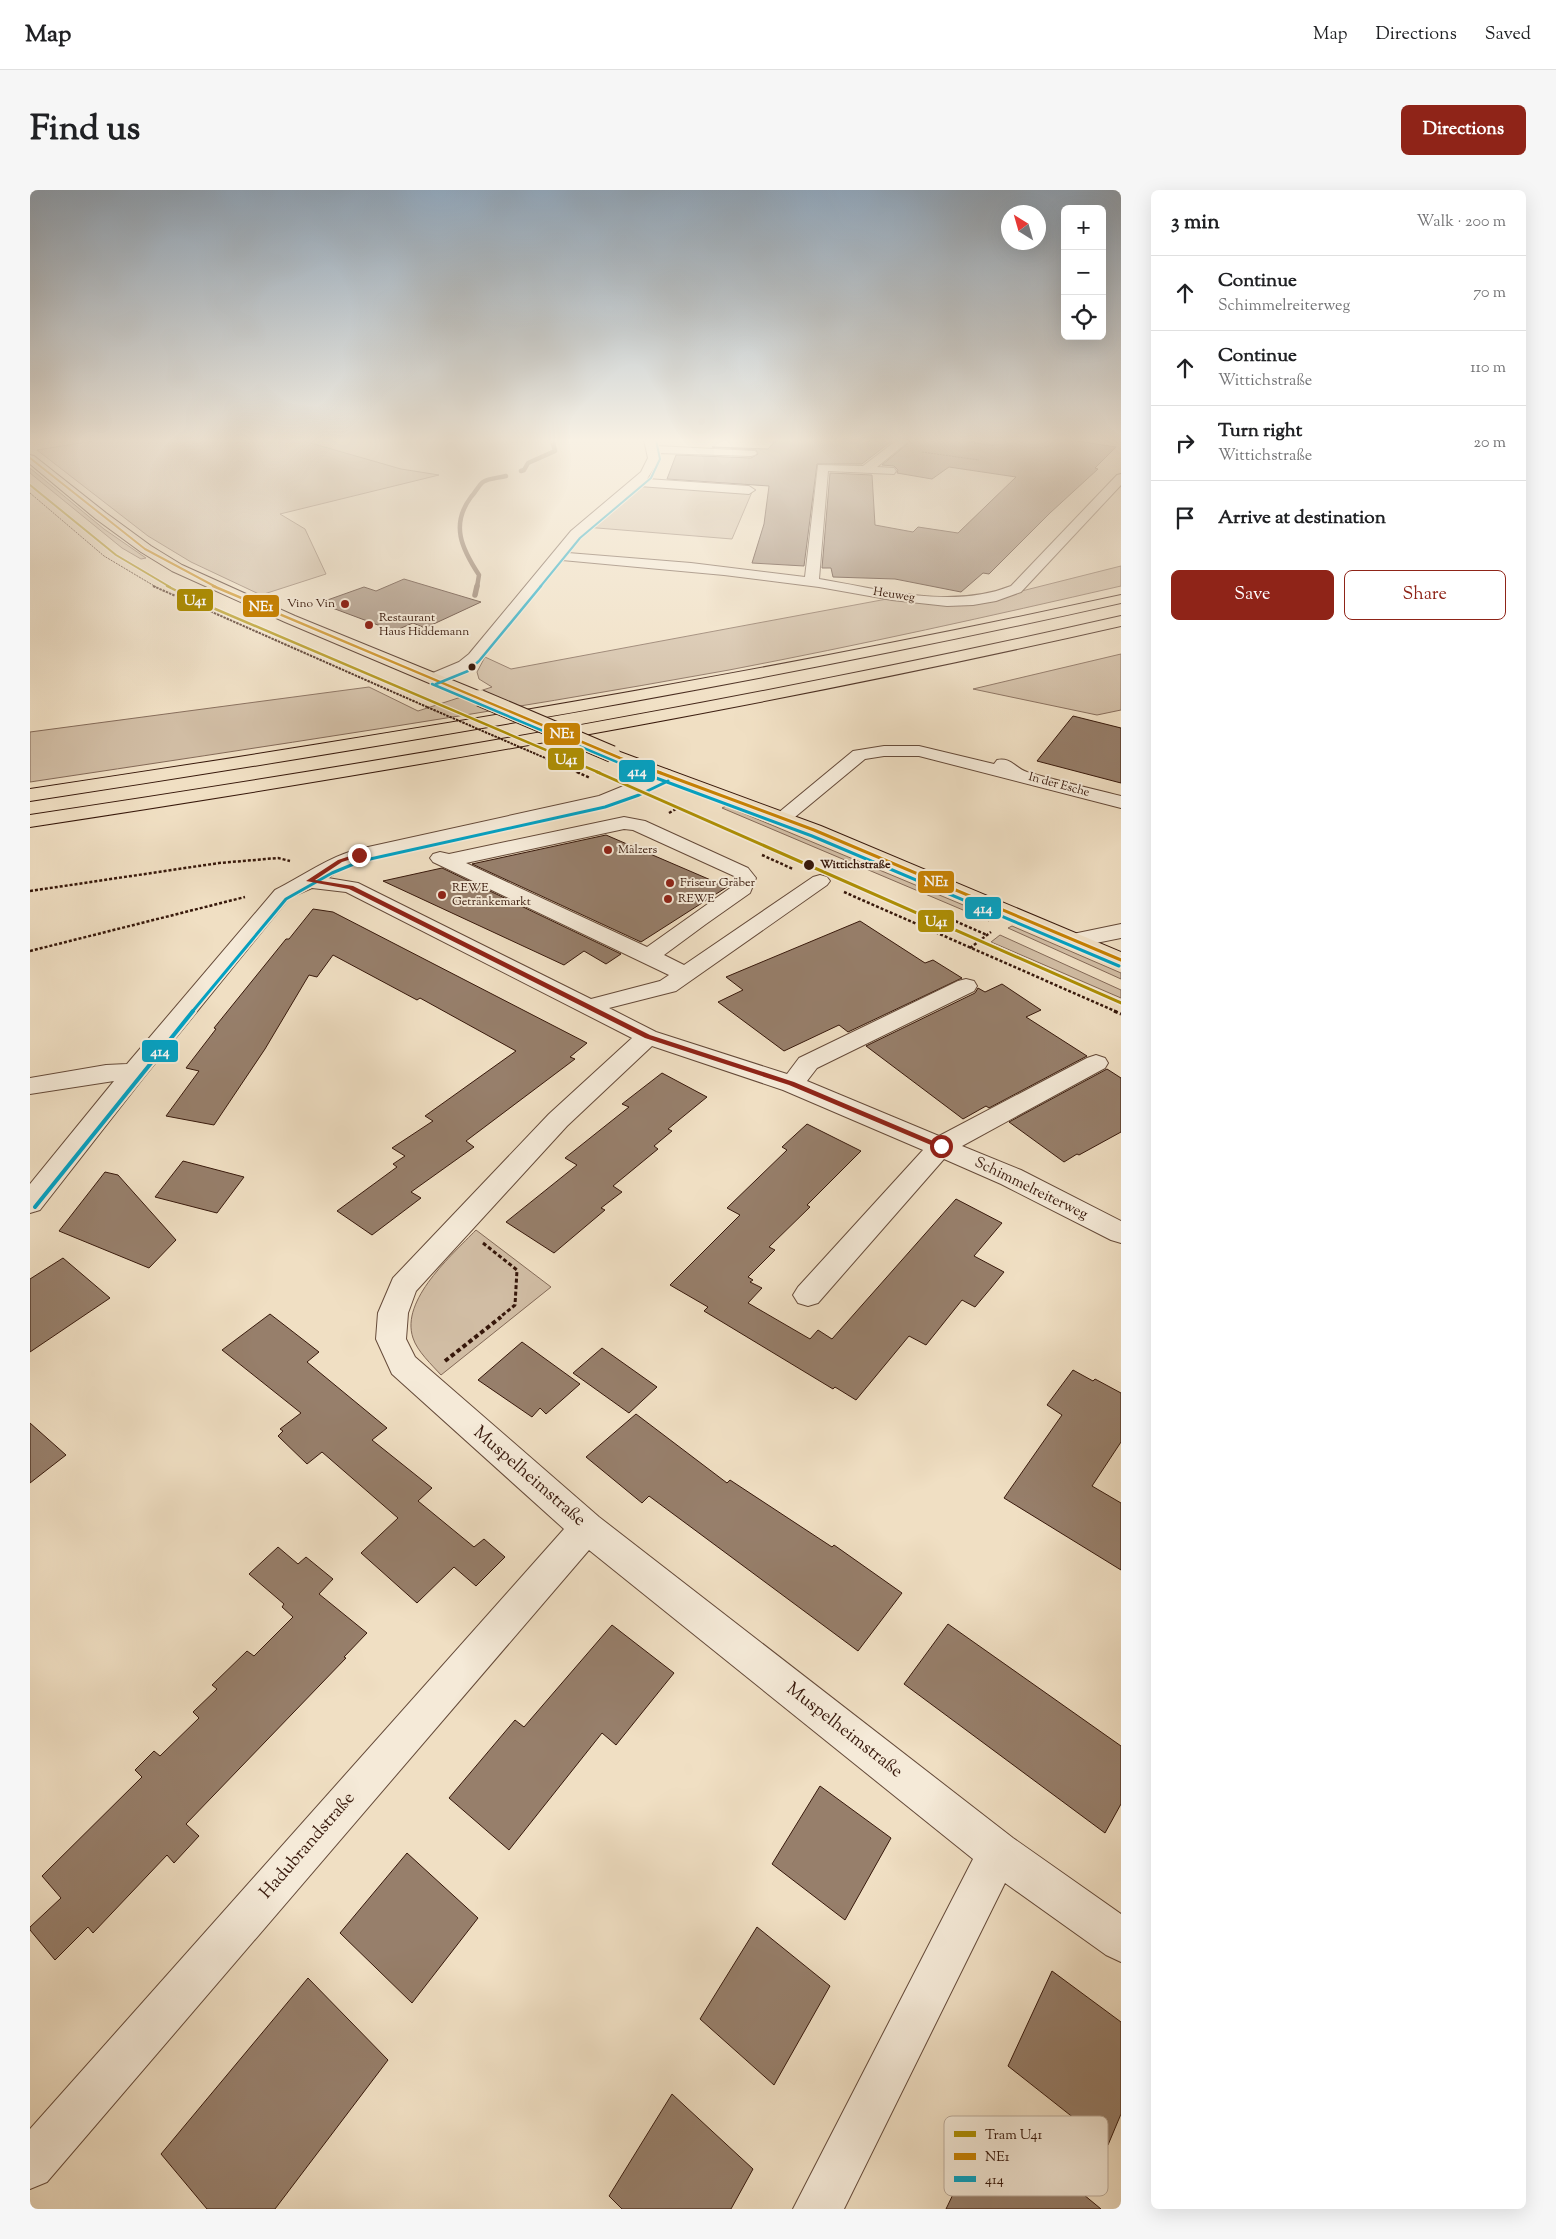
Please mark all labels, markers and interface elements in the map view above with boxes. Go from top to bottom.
text: Map [25,18,71,52]
text: Map [1313,22,1348,48]
text: Directions [1376,22,1457,48]
text: Saved [1485,22,1531,48]
text: Find us [30,105,140,156]
button: Directions [1401,105,1526,155]
north arrow [1001,205,1046,250]
map controls [1061,205,1106,340]
button: + [1061,205,1106,250]
text: 3 min [1171,208,1220,238]
text: Walk · 200 m [1417,211,1506,234]
button: − [1061,250,1106,295]
text: Continue [1218,268,1297,295]
icon: ahead [1171,279,1199,307]
text: 70 m [1473,282,1506,305]
button: locate [1061,295,1106,340]
text: Schimmelreiterweg [1218,295,1350,318]
text: Continue [1218,343,1297,370]
icon: ahead [1171,354,1199,382]
text: 110 m [1470,357,1506,380]
text: Wittichstraße [1218,370,1312,393]
text: Turn right [1218,418,1302,445]
icon: right [1171,429,1199,457]
text: 20 m [1473,432,1506,455]
text: Wittichstraße [1218,445,1312,468]
icon: arrive [1171,504,1199,532]
text: Arrive at destination [1218,505,1386,532]
button: Save [1171,570,1334,620]
button: Share [1344,570,1506,620]
street label: Heuweg [872,583,916,607]
line badge: U41 [176,588,214,612]
text: U41 [184,592,206,612]
line badge: NE1 [242,594,280,618]
place label: Vino Vin [287,595,335,613]
text: NE1 [249,598,273,618]
marker: Vino Vin [339,598,351,610]
place label: Restaurant Haus Hiddemann [379,609,469,641]
marker: Restaurant Haus Hiddemann [363,619,375,631]
unlabelled marker [467,662,477,672]
line badge: NE1 [543,722,581,746]
text: NE1 [550,725,574,745]
line badge: U41 [547,747,585,771]
text: U41 [555,751,577,771]
line badge: 414 [618,759,656,783]
text: 414 [627,763,646,783]
street label: In der Esche [1026,768,1092,802]
place label: Malzers [618,841,658,859]
route end [348,844,371,867]
marker: Malzers [602,844,614,856]
place label: Wittichstraße [819,856,891,874]
marker: Wittichstraße [802,858,816,872]
line badge: NE1 [917,870,955,894]
text: NE1 [924,873,948,893]
place label: Friseur Gräber [680,874,756,892]
marker: Friseur Gräber [664,877,676,889]
place label: REWE Getränkemarkt [452,879,531,911]
marker: REWE Getränkemarkt [436,889,448,901]
place label: REWE [678,890,715,908]
marker: REWE [662,893,674,905]
line badge: 414 [964,896,1002,920]
text: 414 [973,900,992,920]
line badge: U41 [917,909,955,933]
text: U41 [925,913,947,933]
line badge: 414 [141,1039,179,1063]
text: 414 [150,1043,169,1063]
route start [930,1135,953,1158]
street label: Schimmelreiterweg [971,1152,1091,1226]
street label: Muspelheimstraße [467,1421,591,1533]
street label: Muspelheimstraße [780,1677,908,1785]
street label: Hadubrandstraße [254,1787,362,1905]
legend [944,2116,1108,2196]
text: Tram U41 [985,2126,1043,2146]
text: NE1 [985,2148,1010,2168]
text: 414 [985,2171,1004,2191]

